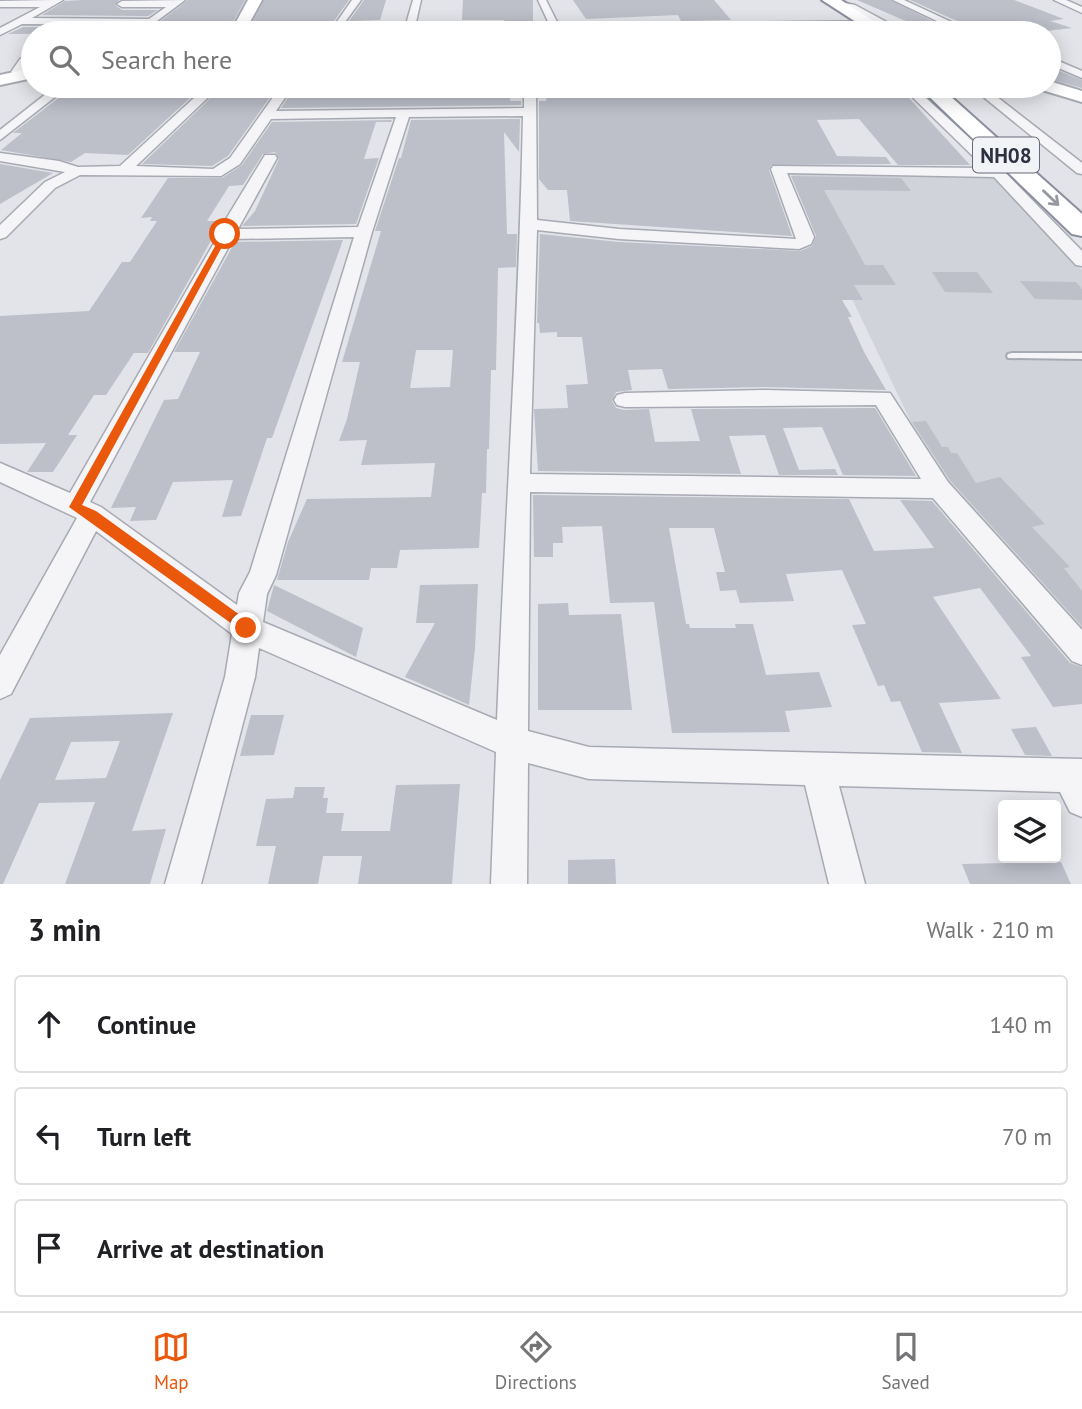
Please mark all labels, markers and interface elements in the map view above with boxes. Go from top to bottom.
search box [21,21,1061,98]
icon: search [45,41,83,79]
text: Search here [101,43,232,76]
road number: NH08 [973,138,1039,172]
one-way arrow [1042,189,1059,206]
route start [209,218,240,249]
route end [230,612,261,643]
map controls [998,800,1061,863]
button: layers [998,800,1061,863]
text: 3 min [28,910,101,949]
text: Walk · 210 m [927,915,1054,944]
icon: ahead [30,1005,68,1043]
text: Continue [97,1008,196,1041]
text: 140 m [990,1010,1052,1039]
icon: left [30,1117,68,1155]
text: Turn left [97,1120,191,1153]
text: 70 m [1002,1122,1052,1151]
icon: arrive [30,1229,68,1267]
text: Arrive at destination [97,1232,324,1265]
tab: Map [152,1328,190,1394]
tab: Directions [495,1328,577,1394]
tab: Saved [881,1328,930,1394]

